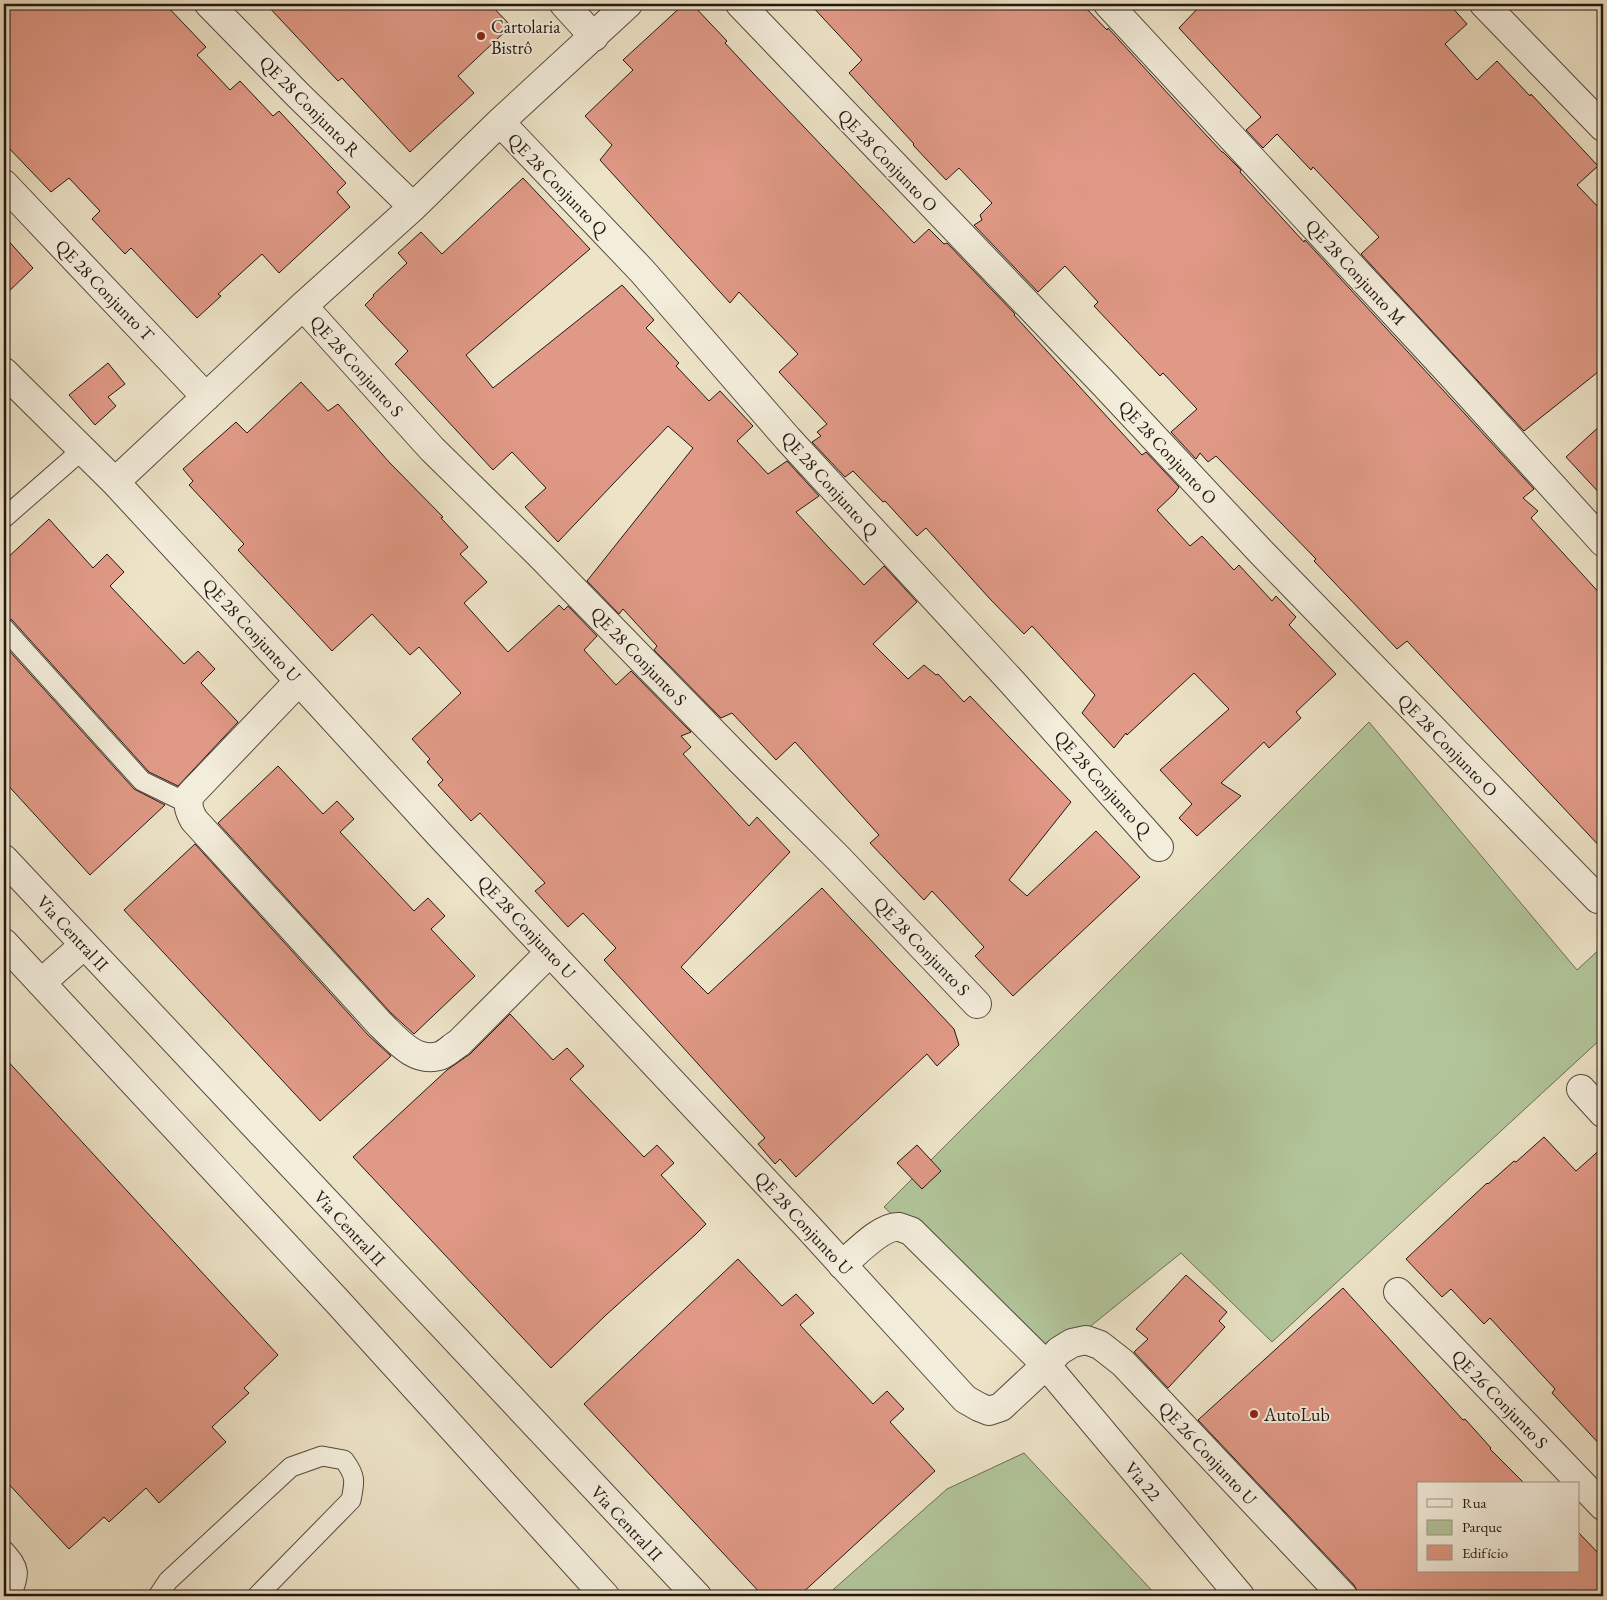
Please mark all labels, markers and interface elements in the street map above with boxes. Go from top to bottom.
place label: Cartolaria Bistrô [491,15,561,59]
marker: Cartolaria Bistrô [475,30,487,42]
street label: QE 28 Conjunto R [255,51,365,161]
street label: QE 28 Conjunto O [833,104,943,216]
street label: QE 28 Conjunto Q [503,128,615,242]
street label: QE 28 Conjunto M [1301,214,1411,330]
street label: QE 28 Conjunto T [51,234,160,346]
street label: QE 28 Conjunto S [305,310,409,422]
street label: QE 28 Conjunto O [1114,395,1222,509]
street label: QE 28 Conjunto Q [776,426,885,543]
street label: QE 28 Conjunto U [198,573,307,687]
street label: QE 28 Conjunto S [586,602,692,710]
street label: QE 28 Conjunto O [1393,689,1503,801]
street label: QE 28 Conjunto Q [1049,725,1158,842]
street label: QE 28 Conjunto U [473,870,582,984]
street label: Via Central II [32,890,114,976]
street label: QE 28 Conjunto S [869,892,975,1000]
street label: QE 28 Conjunto U [750,1166,859,1280]
street label: Via Central II [309,1185,391,1271]
street label: QE 26 Conjunto S [1447,1345,1553,1453]
street label: QE 26 Conjunto U [1154,1396,1263,1510]
place label: AutoLub [1263,1403,1330,1426]
marker: AutoLub [1248,1408,1260,1420]
street label: Via 22 [1120,1457,1166,1506]
street label: Via Central II [586,1480,668,1566]
legend [1417,1482,1580,1572]
text: Rua [1462,1493,1487,1512]
text: Parque [1462,1517,1502,1536]
text: Edifício [1462,1543,1508,1562]

